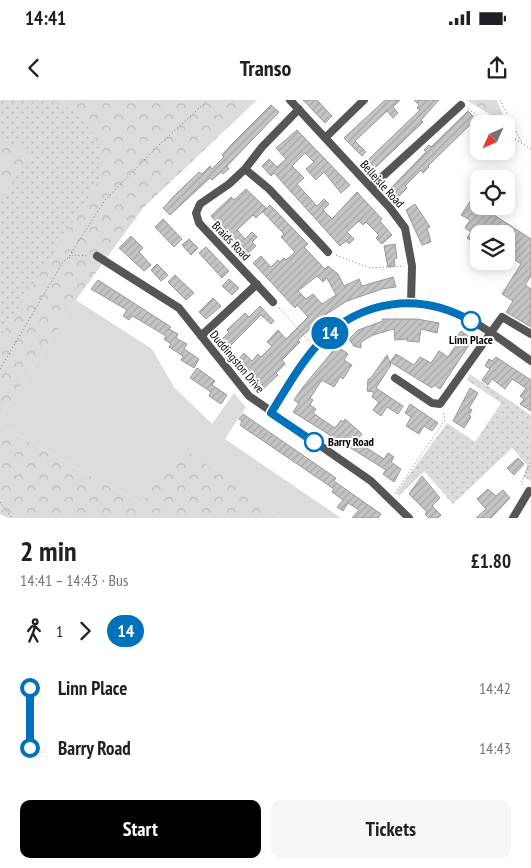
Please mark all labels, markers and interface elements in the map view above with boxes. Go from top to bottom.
text: 14:41 [25,6,66,30]
icon: back [20,54,48,82]
text: Transo [240,54,291,82]
icon: share [483,54,511,82]
north arrow [470,115,515,160]
map controls [470,115,515,270]
street label: Belleisle Road [357,157,408,210]
button: locate [470,170,515,215]
street label: Braids Road [209,218,254,263]
button: layers [470,225,515,270]
marker: Linn Place [461,311,481,331]
line badge: 14 [308,317,352,349]
text: 14 [321,321,339,344]
street label: Duddingston Drive [207,327,268,396]
place label: Linn Place [449,332,493,347]
marker: Barry Road [304,432,324,452]
place label: Barry Road [328,434,374,449]
text: 2 min [20,532,77,569]
text: £1.80 [471,549,511,573]
text: 14:41 – 14:43 · Bus [20,570,128,590]
icon: walk [20,617,48,645]
icon: forward [71,617,99,645]
text: 14 [117,619,134,642]
text: 1 [56,621,63,641]
text: Linn Place [58,676,127,700]
text: 14:42 [479,678,511,698]
text: Barry Road [58,736,131,760]
text: 14:43 [479,738,511,758]
button: Start [20,800,261,858]
button: Tickets [271,800,511,858]

